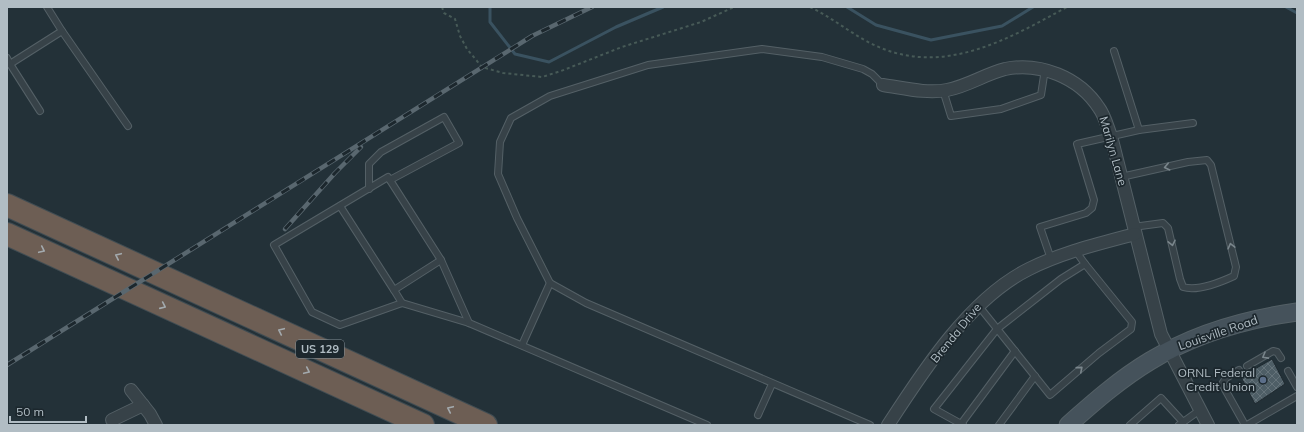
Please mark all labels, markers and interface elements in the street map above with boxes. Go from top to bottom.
street label: Marilyn Lane [1096,114,1131,187]
one-way arrow [1164,162,1170,170]
one-way arrow [1167,240,1175,246]
one-way arrow [1227,242,1236,249]
one-way arrow [38,245,46,253]
one-way arrow [115,253,123,261]
street label: Brenda Drive [927,300,984,366]
one-way arrow [159,301,166,309]
street label: Louisville Road [1176,312,1260,353]
one-way arrow [278,328,286,336]
road number: US 129 [296,340,344,358]
one-way arrow [1262,351,1269,358]
place label: ORNL Federal Credit Union [1178,365,1255,394]
one-way arrow [302,366,310,374]
one-way arrow [1075,366,1083,374]
marker: ORNL Federal Credit Union [1258,375,1268,385]
scale bar [10,398,86,424]
text: 50 m [16,404,44,419]
one-way arrow [447,406,455,414]

